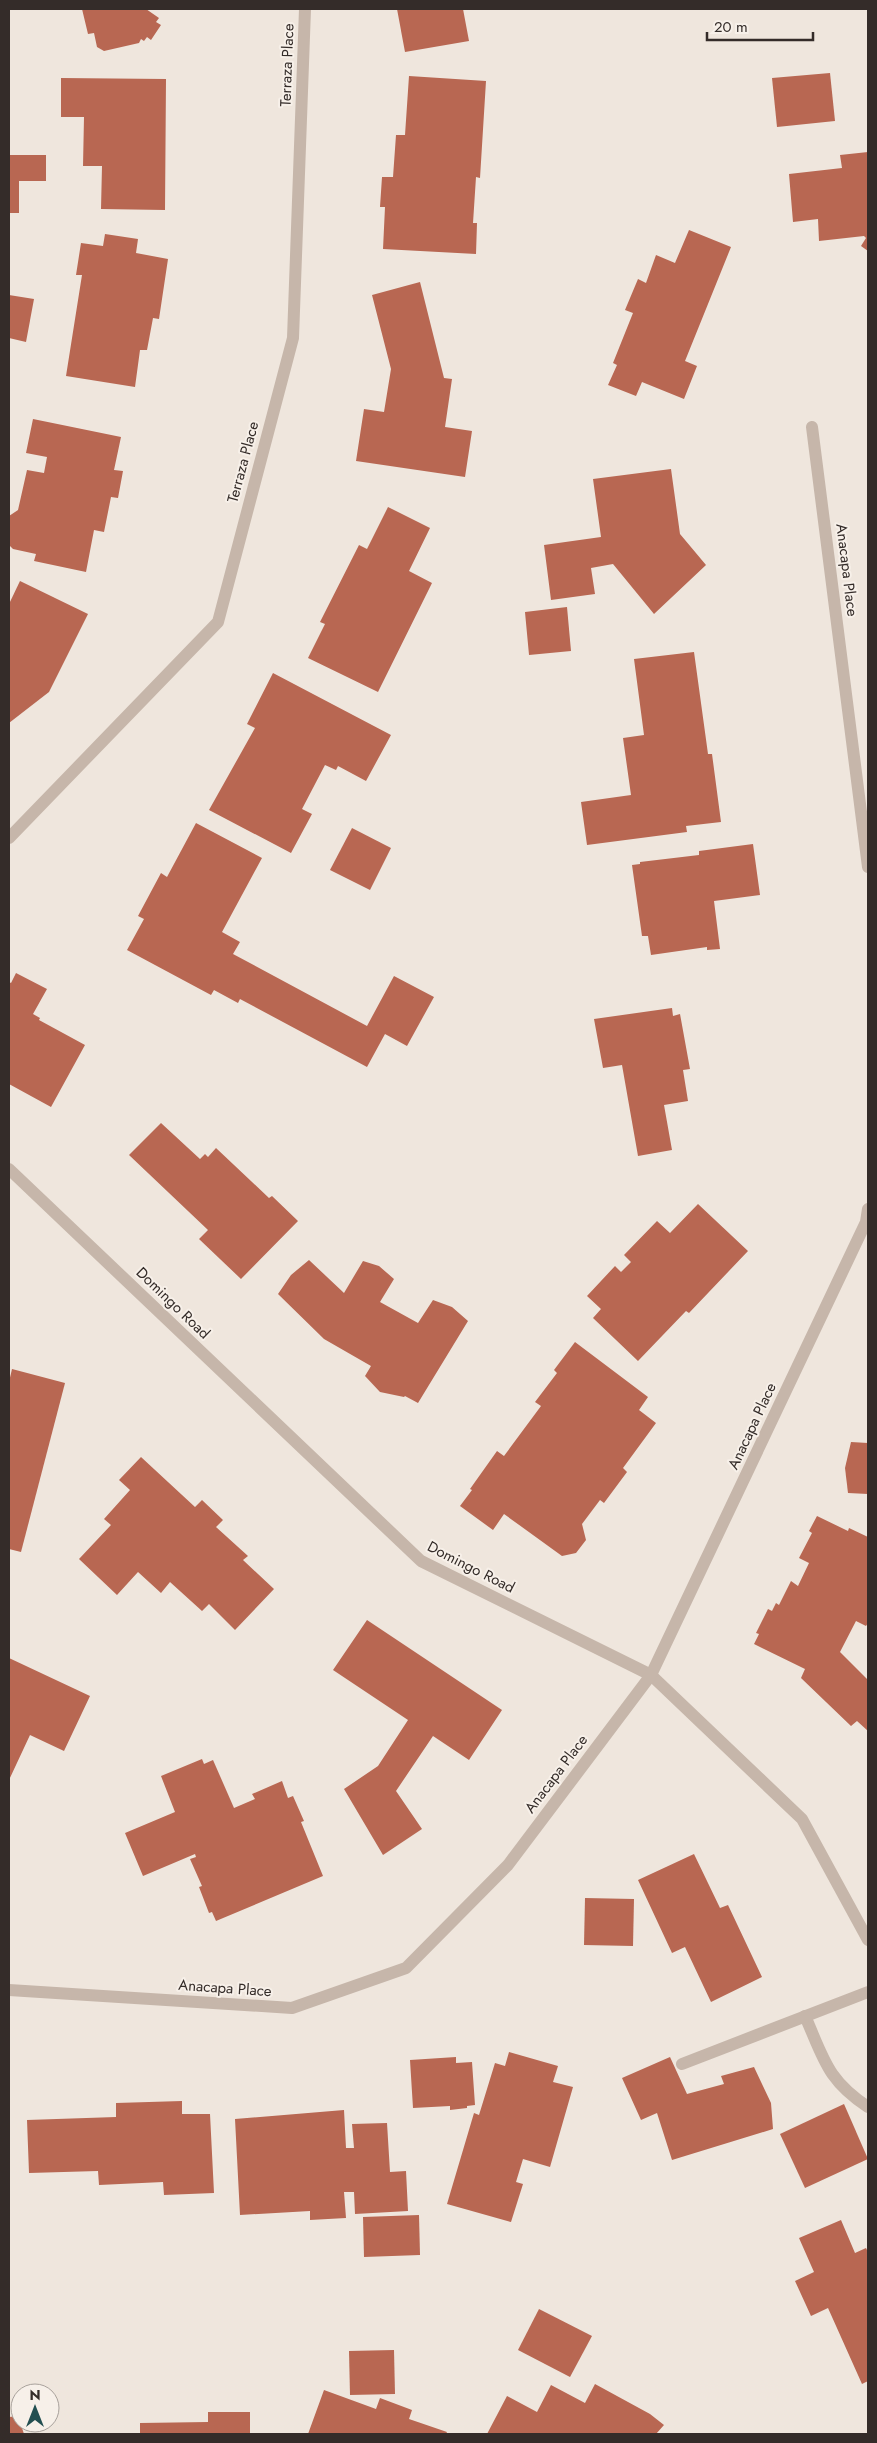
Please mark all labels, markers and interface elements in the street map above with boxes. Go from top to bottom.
scale bar [707,10,813,42]
text: 20 m [714,16,748,38]
street label: Terraza Place [275,23,299,107]
street label: Terraza Place [222,419,264,505]
street label: Anacapa Place [830,522,864,618]
street label: Domingo Road [131,1262,215,1344]
street label: Anacapa Place [722,1379,782,1473]
street label: Domingo Road [423,1536,519,1598]
street label: Anacapa Place [519,1730,593,1818]
street label: Anacapa Place [178,1974,273,2002]
north arrow [10,2383,60,2433]
text: N [29,2385,41,2405]

